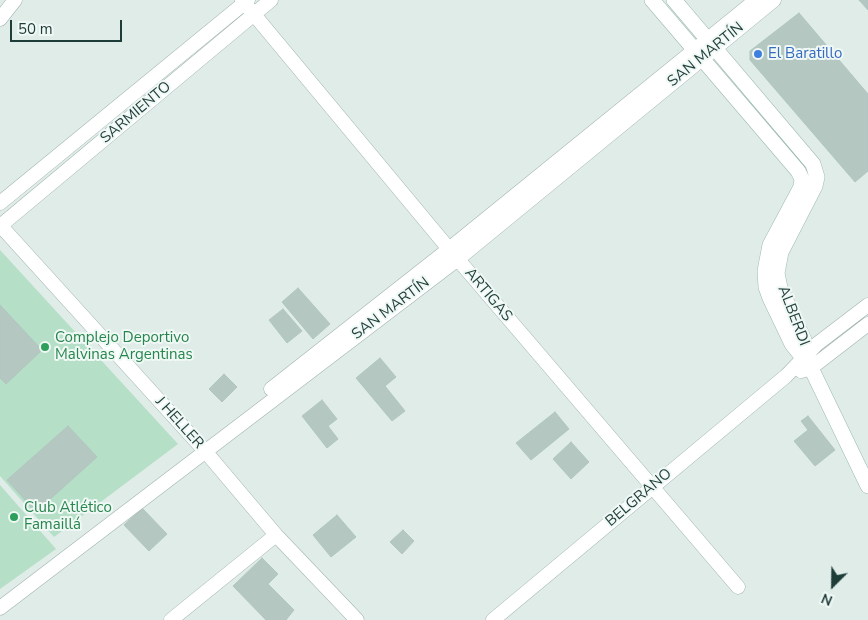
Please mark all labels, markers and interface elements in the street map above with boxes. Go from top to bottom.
scale bar [12,10,125,42]
text: 50 m [18,19,53,39]
street label: SAN MARTÍN [664,19,748,91]
place label: El Baratillo [768,45,842,63]
marker: El Baratillo [752,48,764,60]
street label: SARMIENTO [97,78,175,148]
street label: ARTIGAS [460,265,516,325]
street label: SAN MARTÍN [349,274,433,344]
street label: ALBERDI [773,283,813,349]
place label: Complejo Deportivo Malvinas Argentinas [55,329,193,364]
marker: Complejo Deportivo Malvinas Argentinas [39,341,51,353]
street label: J HELLER [151,393,207,453]
street label: BELGRANO [602,465,676,531]
place label: Club Atlético Famaillá [24,499,112,534]
marker: Club Atlético Famaillá [8,511,20,523]
north arrow [808,560,858,610]
text: N [818,588,835,610]

